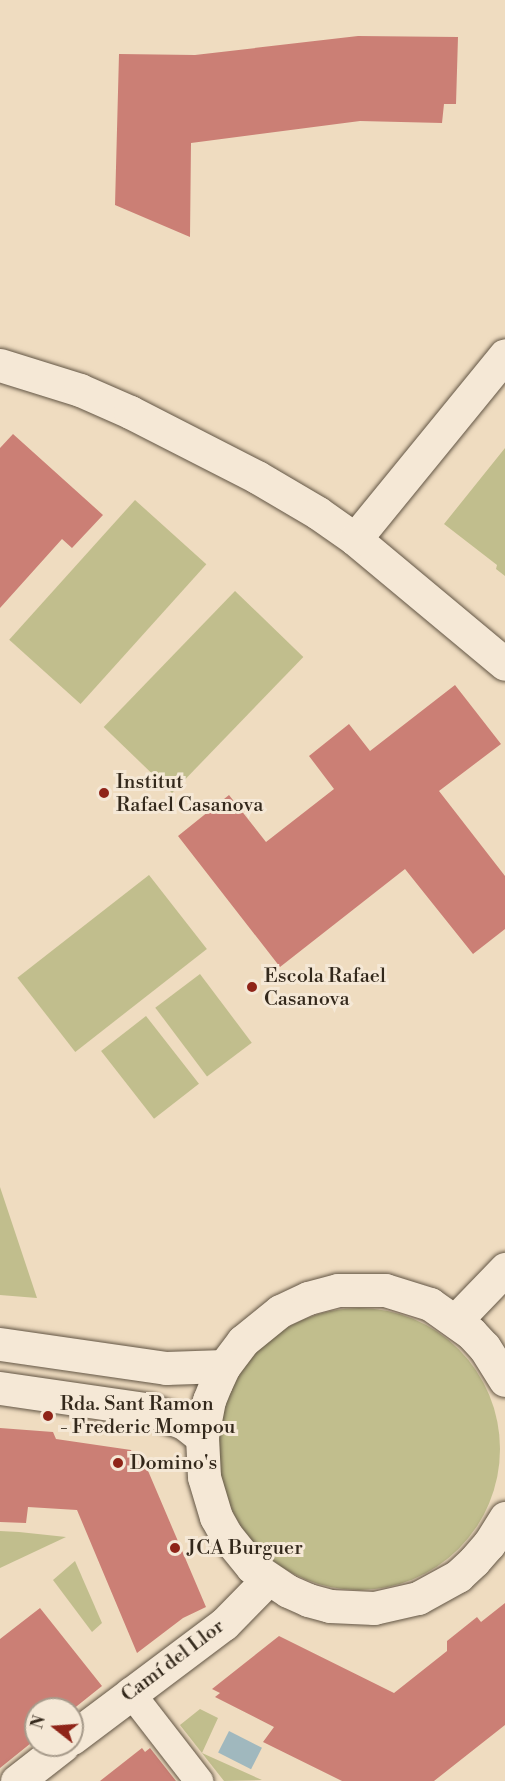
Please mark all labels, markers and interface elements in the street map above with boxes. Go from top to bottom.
place label: Institut Rafael Casanova [116,770,263,817]
marker: Institut Rafael Casanova [97,786,111,800]
place label: Escola Rafael Casanova [264,964,386,1011]
marker: Escola Rafael Casanova [245,980,259,994]
place label: Rda. Sant Ramon - Frederic Mompou [60,1392,235,1439]
marker: Rda. Sant Ramon - Frederic Mompou [41,1409,55,1423]
place label: Domino's [130,1451,217,1475]
marker: Domino's [111,1456,125,1470]
place label: JCA Burguer [187,1536,303,1560]
marker: JCA Burguer [168,1541,182,1555]
street label: Camí del Llor [117,1615,229,1707]
north arrow [24,1697,84,1757]
text: N [27,1713,50,1731]

